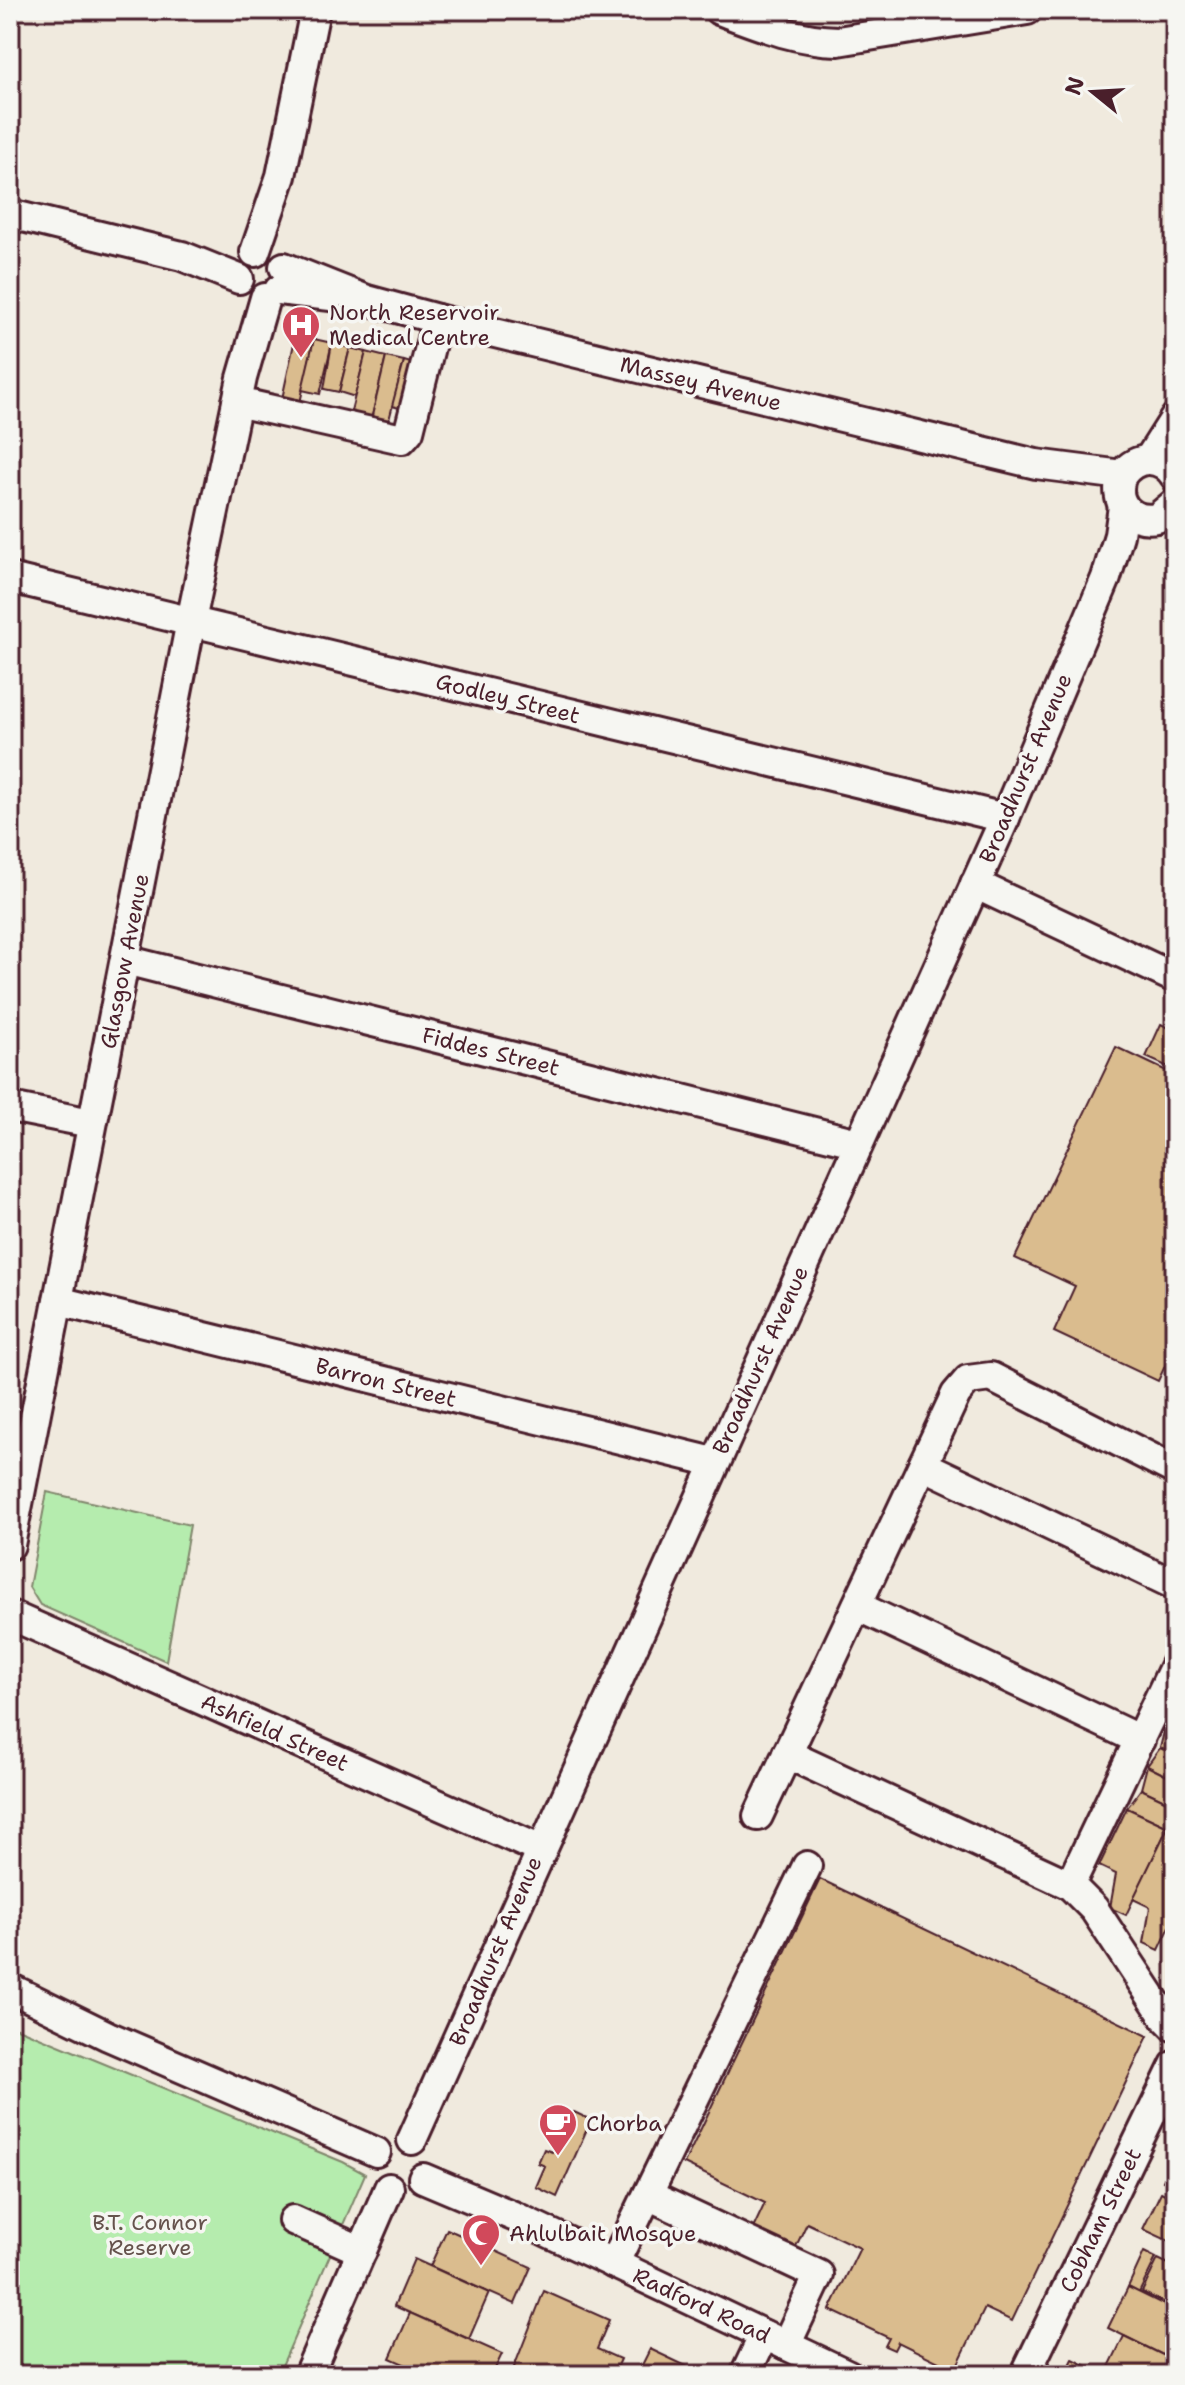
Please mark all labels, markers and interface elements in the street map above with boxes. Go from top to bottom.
north arrow [1053,52,1133,132]
text: N [1058,73,1091,99]
place label: North Reservoir Medical Centre [329,298,499,352]
hospital icon: North Reservoir Medical Centre [280,304,322,359]
street label: Massey Avenue [617,349,785,418]
street label: Godley Street [433,667,583,730]
street label: Broadhurst Avenue [972,669,1079,867]
street label: Glasgow Avenue [93,871,156,1051]
street label: Fiddes Street [419,1020,563,1083]
street label: Broadhurst Avenue [706,1261,815,1459]
street label: Barron Street [312,1351,459,1414]
street label: Ashfield Street [196,1687,353,1778]
street label: Broadhurst Avenue [442,1852,549,2050]
cafe icon: Chorba [537,2102,579,2157]
place label: Chorba [586,2109,662,2138]
street label: Cobham Street [1053,2143,1148,2297]
park label: B.T. Connor Reserve [92,2208,208,2262]
mosque icon: Ahlulbait Mosque [460,2212,502,2267]
place label: Ahlulbait Mosque [509,2219,696,2248]
street label: Radford Road [628,2261,775,2350]

